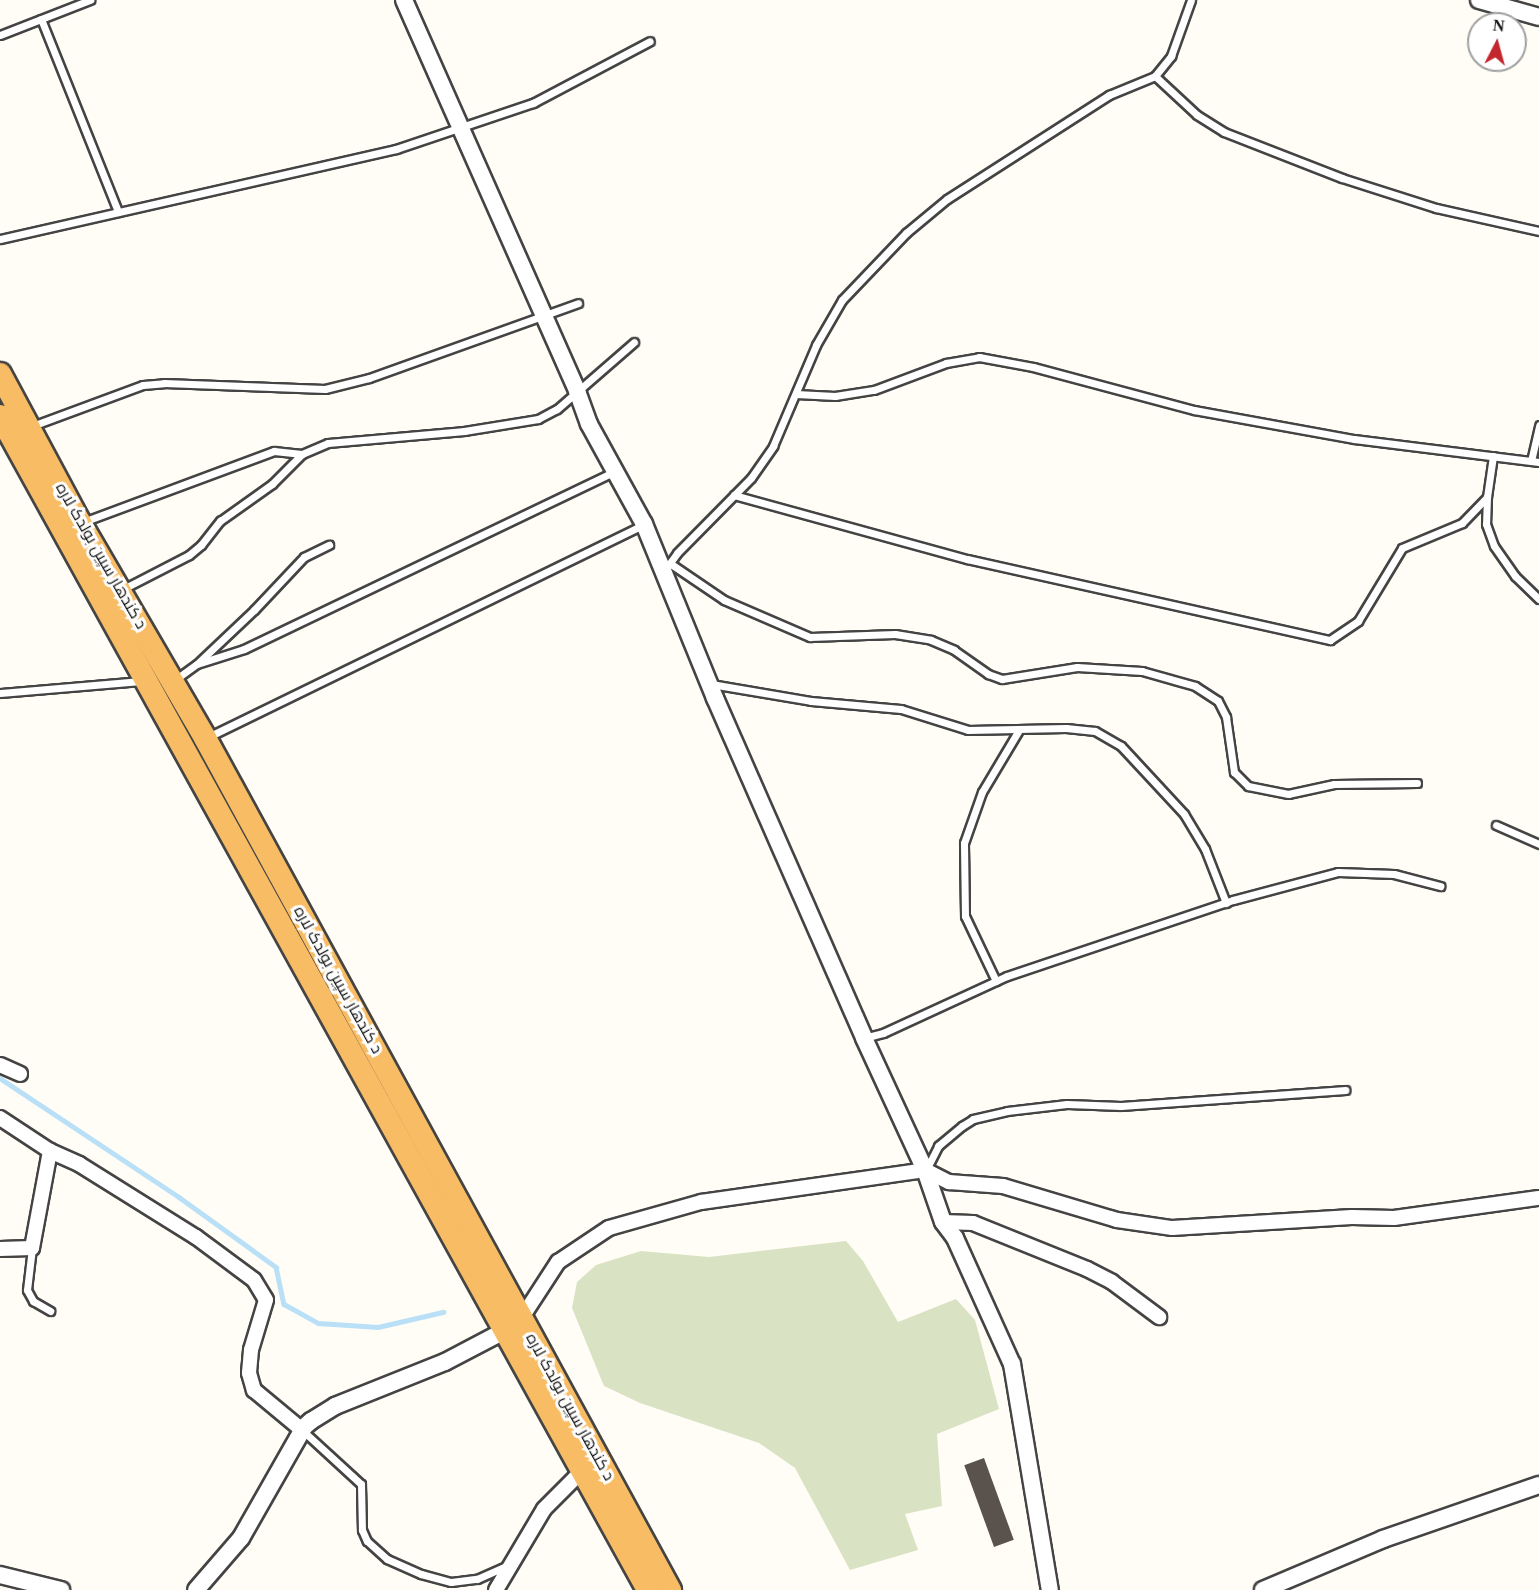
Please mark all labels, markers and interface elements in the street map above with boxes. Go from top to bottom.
north arrow [1467,12,1527,72]
text: N [1492,17,1505,35]
street label: د کندهار سپین بولدک لاره [51,480,151,632]
street label: د کندهار سپین بولدک لاره [290,903,386,1057]
street label: د کندهار سپین بولدک لاره [522,1330,618,1484]

